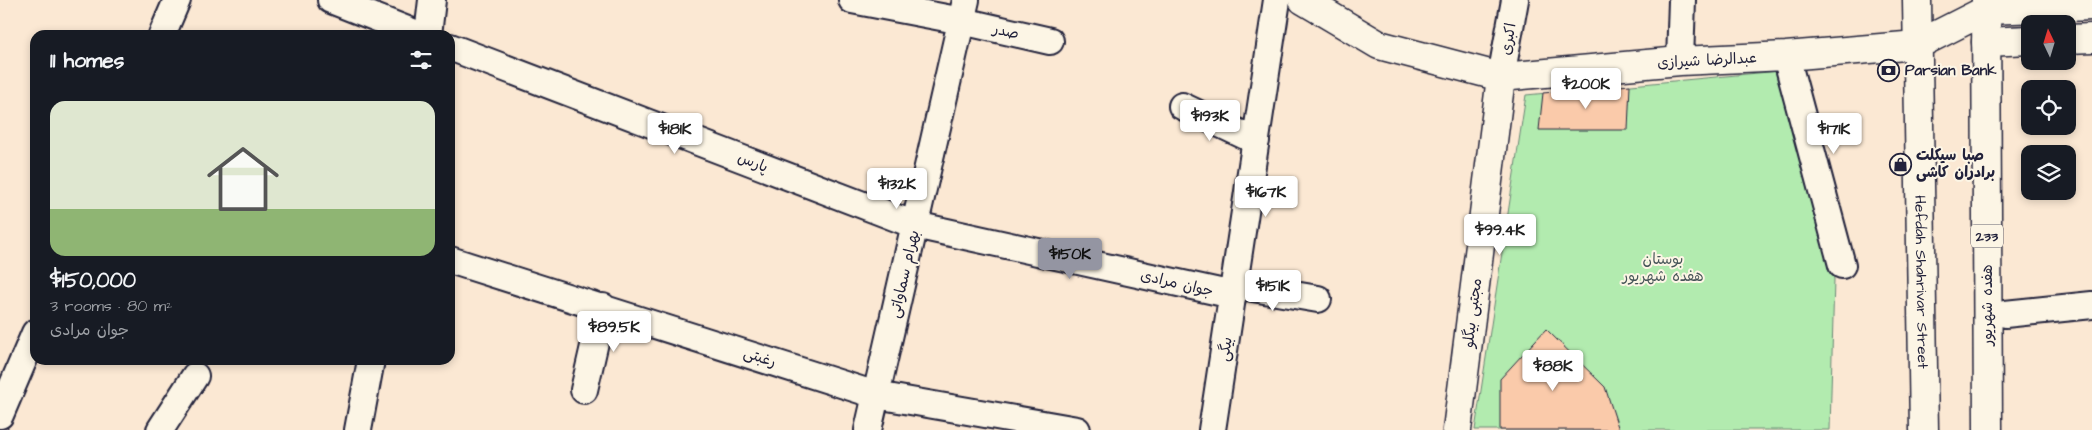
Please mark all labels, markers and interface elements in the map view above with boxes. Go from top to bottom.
north arrow [2021,15,2076,70]
map controls [2021,15,2076,200]
street label: صدر [990,18,1021,45]
street label: اکبری [1495,21,1522,57]
text: 11 homes [50,46,124,75]
icon: filters [407,46,435,74]
street label: عبدالرضا شیرازی [1657,47,1757,74]
bank icon: Parsian Bank [1877,58,1901,82]
place label: Parsian Bank [1905,60,1997,81]
pin: $200K [1551,68,1621,110]
text: $200K [1562,73,1610,95]
button: locate [2021,80,2076,135]
pin: $193K [1175,100,1245,142]
text: $193K [1191,105,1229,127]
pin: $181K [640,112,710,155]
pin: $171K [1799,112,1869,155]
text: $181K [658,118,692,140]
text: $171K [1818,118,1850,140]
icon: home [198,134,288,224]
place label: صبا سیکلت برادران کاشی [1916,145,1995,183]
button: layers [2021,145,2076,200]
street label: پارس [735,147,771,178]
shop icon: صبا سیکلت برادران کاشی [1888,152,1912,176]
pin: $132K [862,168,932,210]
text: $132K [878,173,916,195]
pin: $167K [1231,176,1301,218]
text: $167K [1246,181,1286,203]
street label: Hefdah Shahrivar Street [1909,195,1933,369]
pin: $99.4K [1459,214,1541,256]
text: $99.4K [1475,219,1525,241]
road number: 233 [1971,225,2003,248]
street label: بهرام سماواتی [884,228,926,320]
pin: $150K [1035,238,1105,280]
text: $150K [1049,243,1091,265]
park label: بوستان هفده شهریور [1621,249,1704,287]
street label: هفده شهریور [1977,264,1998,347]
street label: جوان مرادی [1138,265,1215,302]
text: $150,000 [50,266,136,295]
pin: $151K [1238,270,1308,312]
text: $151K [1256,275,1290,297]
street label: مجتبی بیگلو [1458,277,1487,350]
text: 3 rooms · 80 m² [50,295,172,317]
pin: $89.5K [573,310,655,353]
text: $89.5K [588,316,640,338]
text: جوان مرادی [50,319,129,341]
street label: بیگی [1213,335,1238,363]
street label: رغبتی [741,342,779,373]
pin: $88K [1523,350,1583,392]
text: $88K [1533,355,1573,377]

